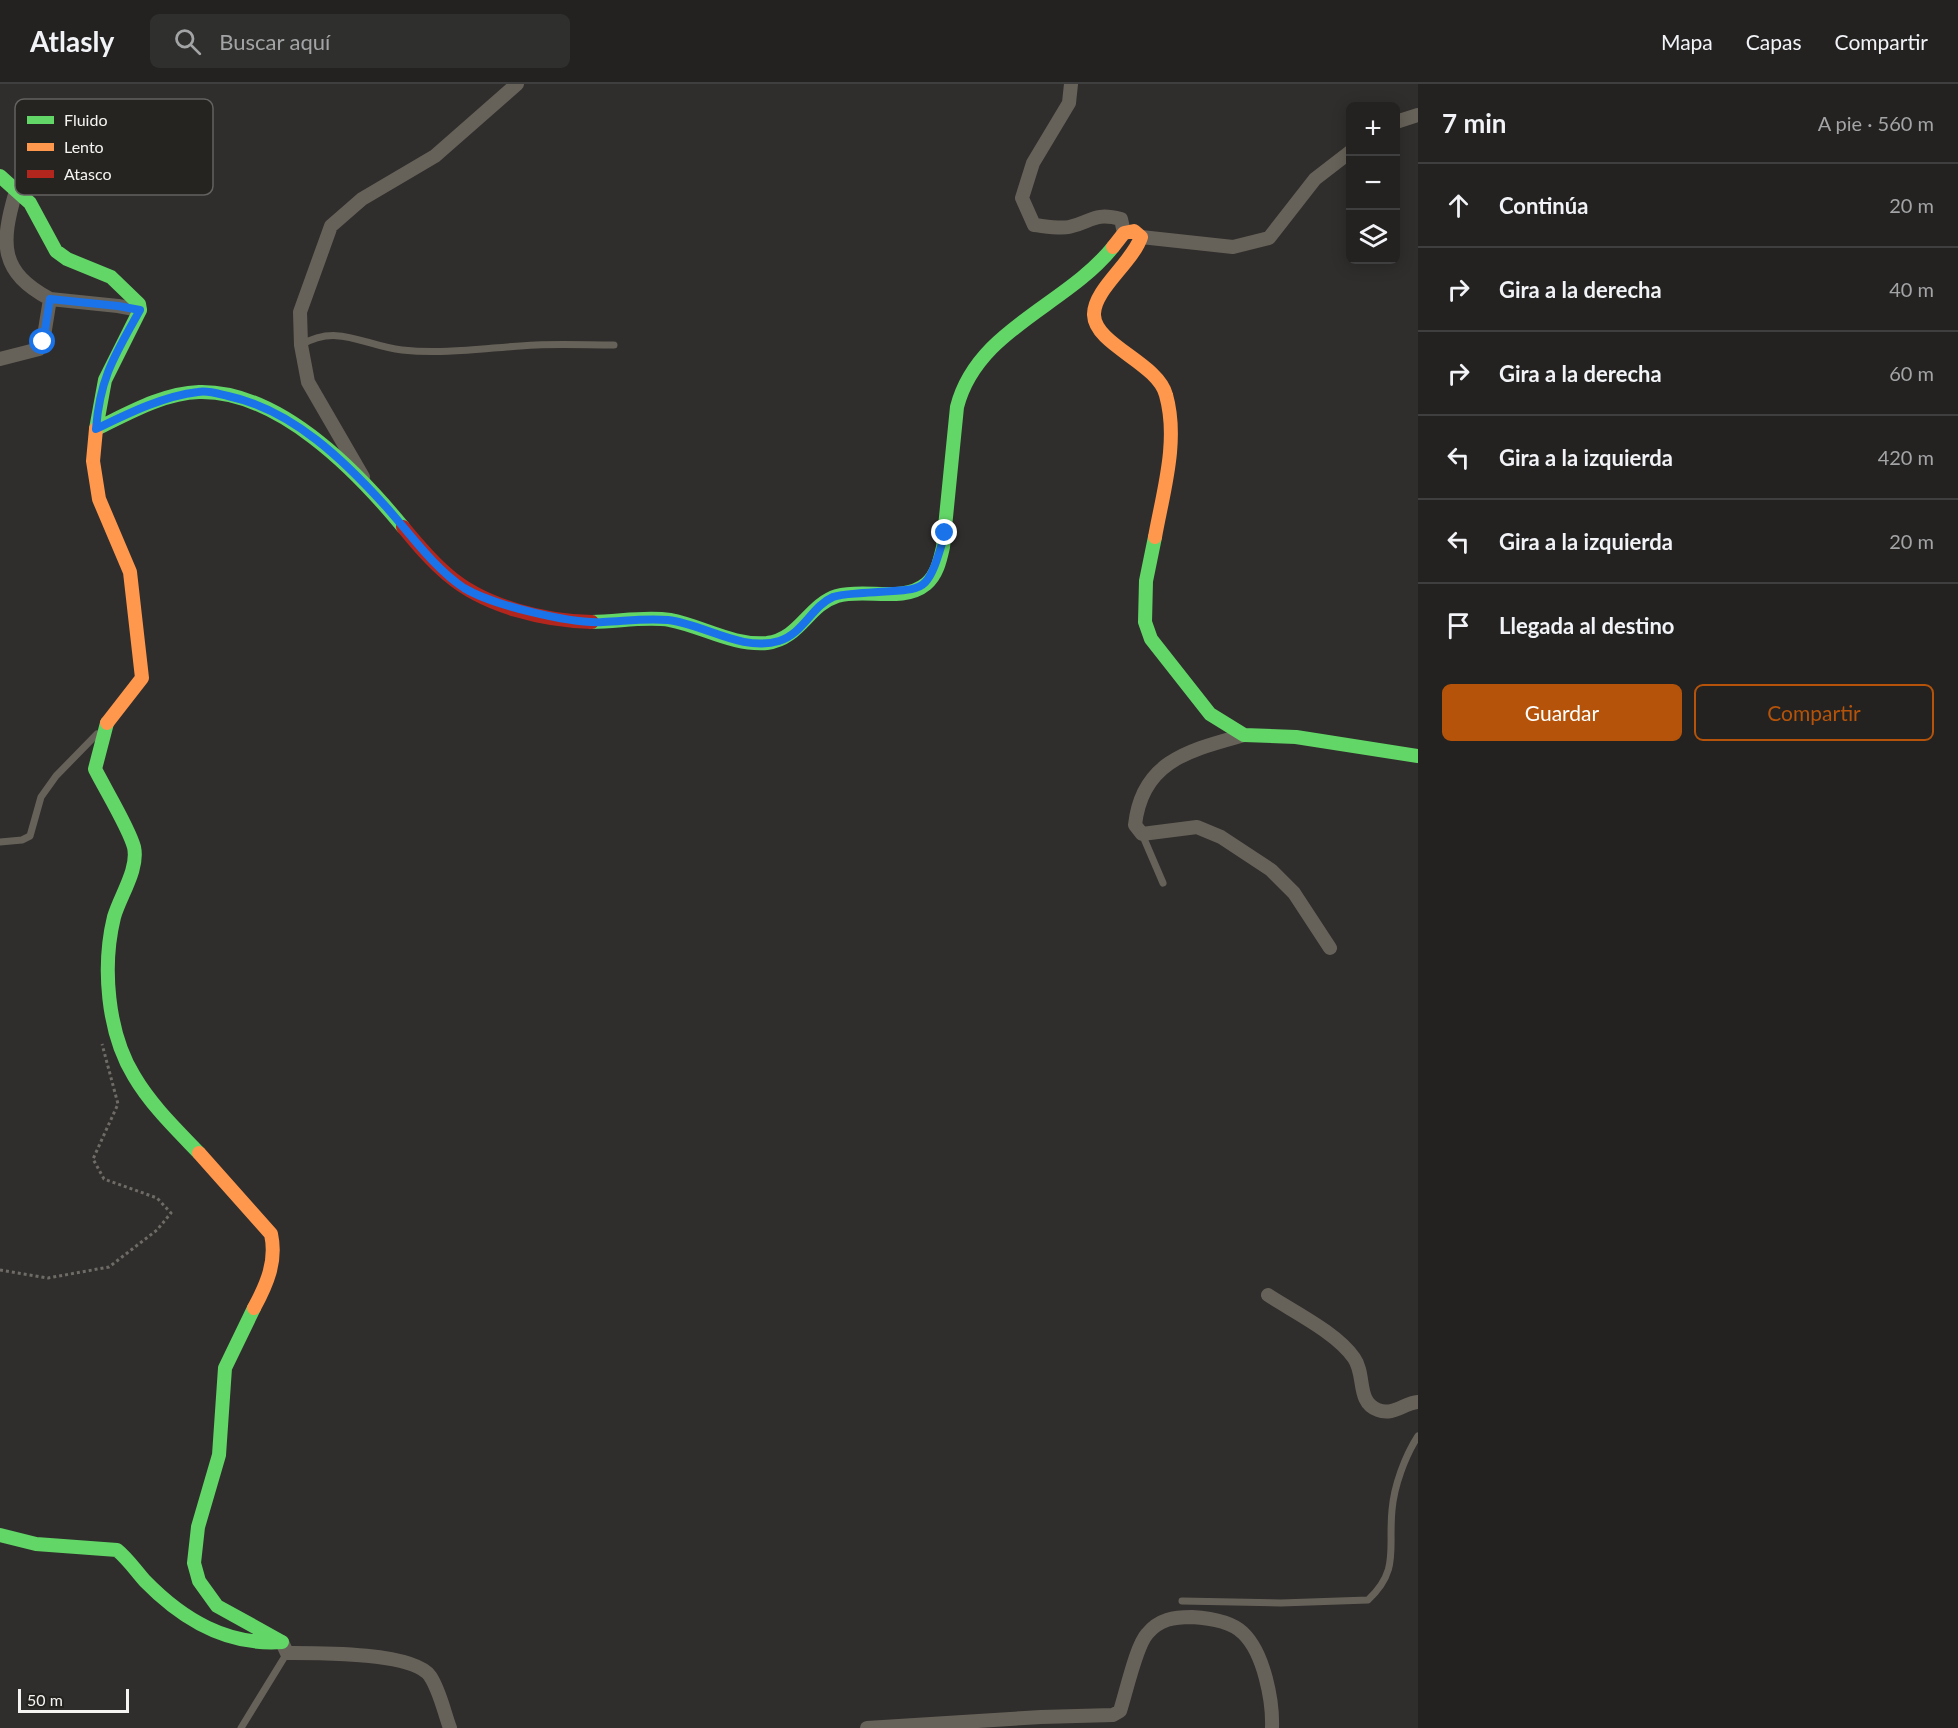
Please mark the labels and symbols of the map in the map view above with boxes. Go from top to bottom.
legend [15,99,213,195]
text: Fluido [64,110,107,129]
text: Lento [64,137,104,156]
text: Atasco [64,164,112,183]
route start [29,328,55,354]
route end [931,519,957,545]
scale bar [18,1686,129,1714]

